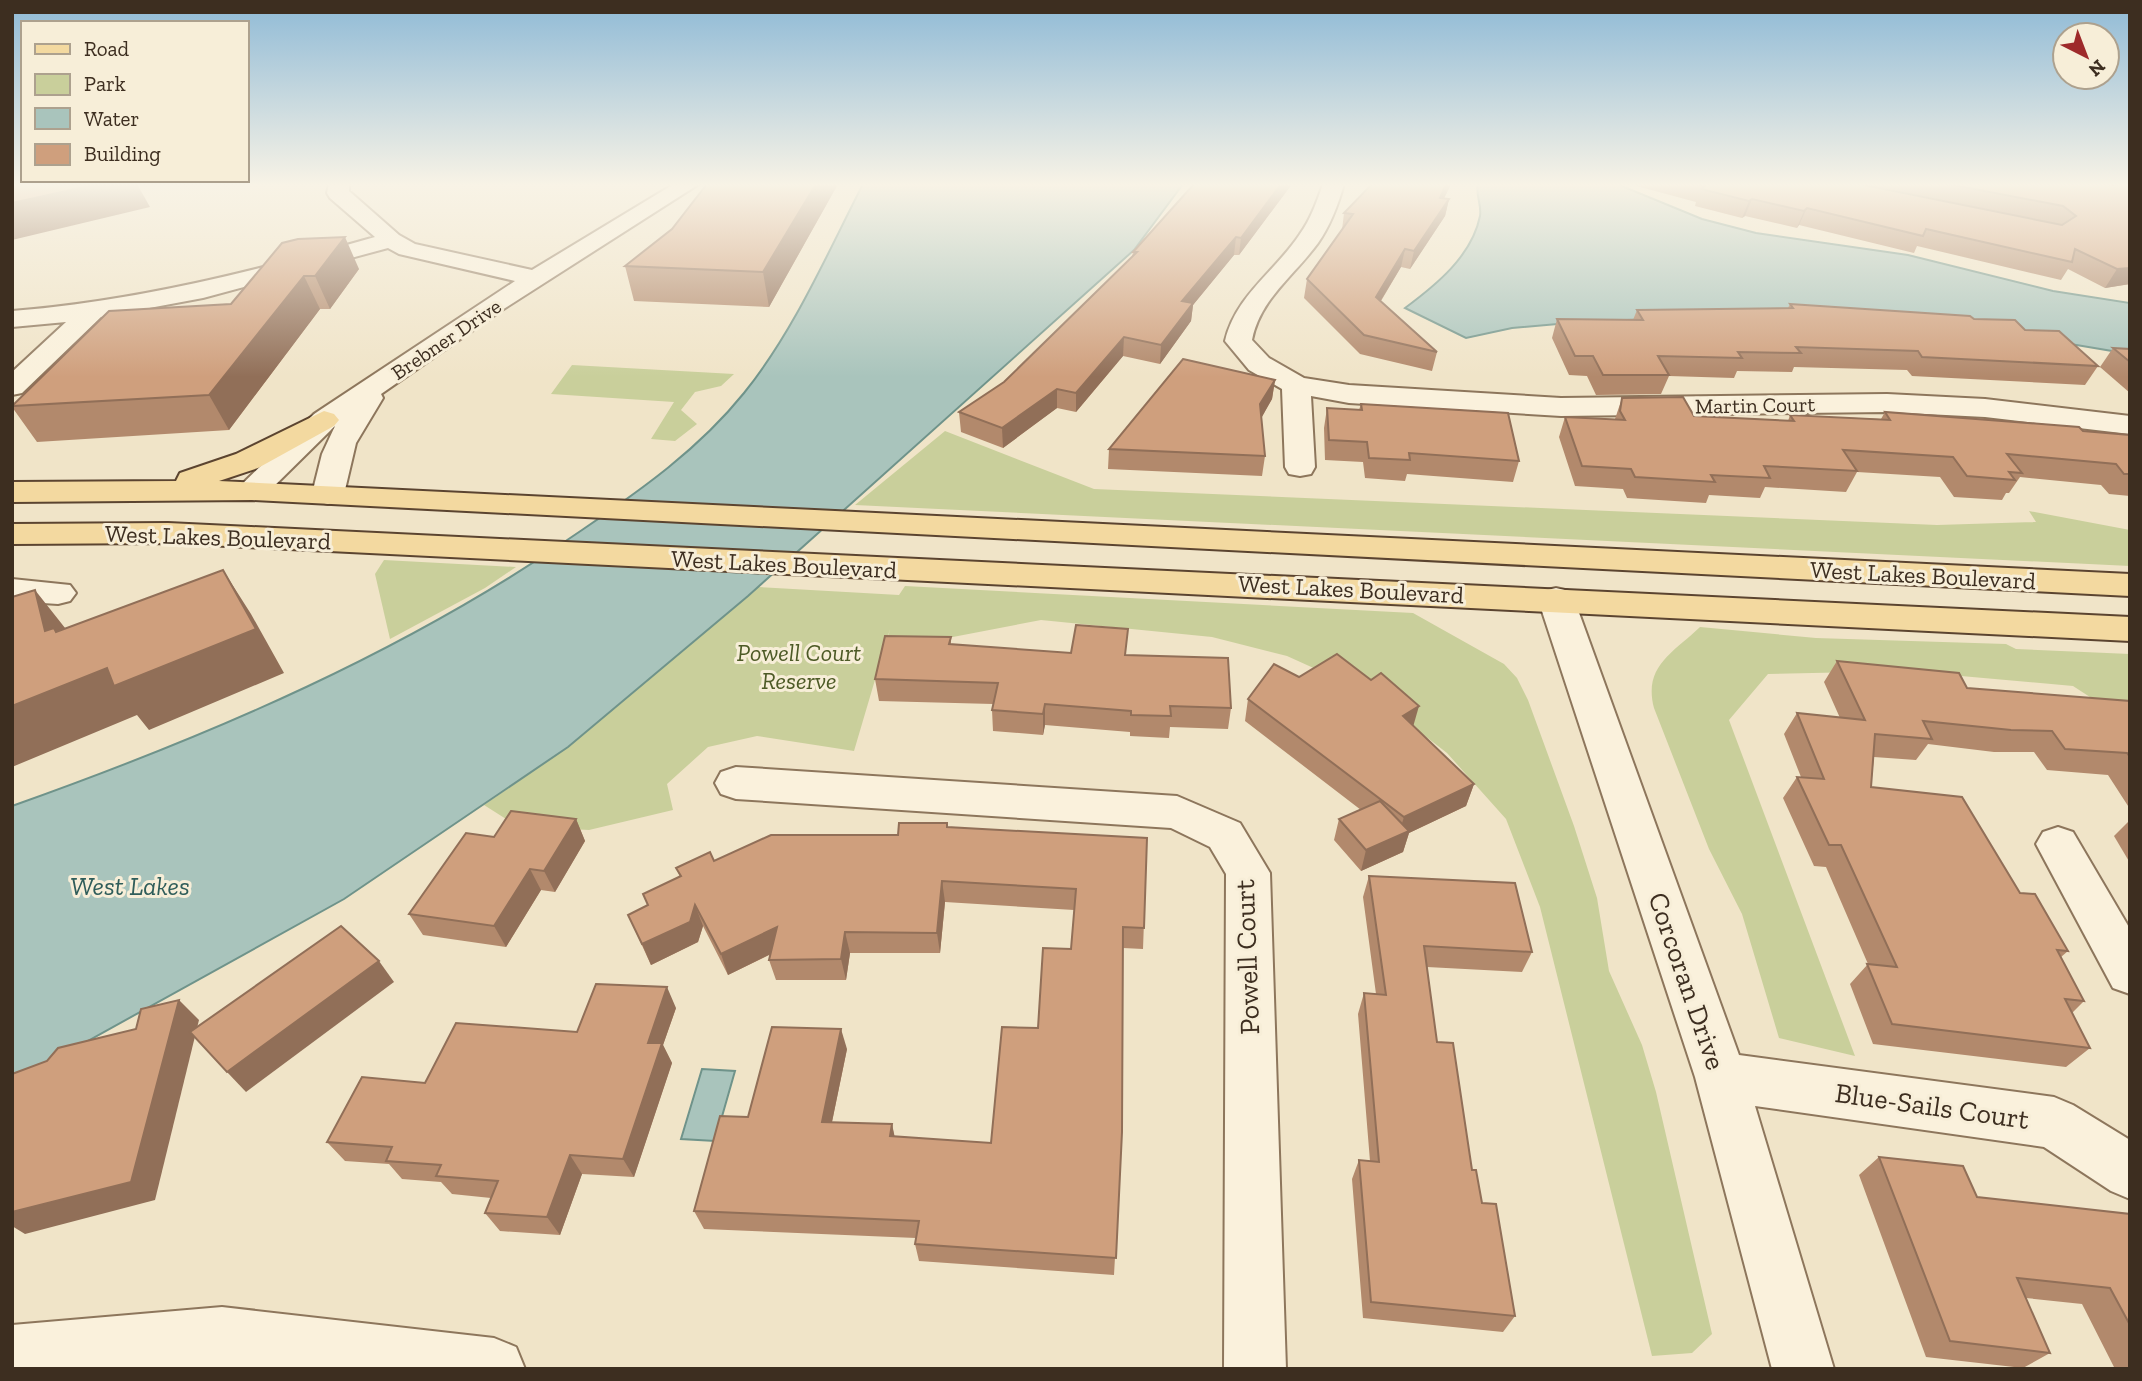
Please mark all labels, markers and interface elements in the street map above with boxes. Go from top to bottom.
legend [21,21,248,182]
north arrow [2051,21,2121,91]
text: Road [84,36,130,61]
text: N [2084,55,2110,82]
text: Park [84,71,126,96]
text: Water [84,106,139,131]
text: Building [84,141,161,166]
street label: Brebner Drive [386,293,506,385]
street label: Martin Court [1695,391,1816,419]
street label: West Lakes Boulevard [105,519,331,555]
street label: West Lakes Boulevard [670,544,898,584]
street label: West Lakes Boulevard [1809,555,2037,595]
street label: West Lakes Boulevard [1237,569,1465,609]
park label: Powell Court Reserve [737,638,861,695]
water label: West Lakes [70,870,190,902]
street label: Powell Court [1228,878,1266,1035]
street label: Corcoran Drive [1641,888,1733,1074]
street label: Blue-Sails Court [1833,1076,2032,1136]

